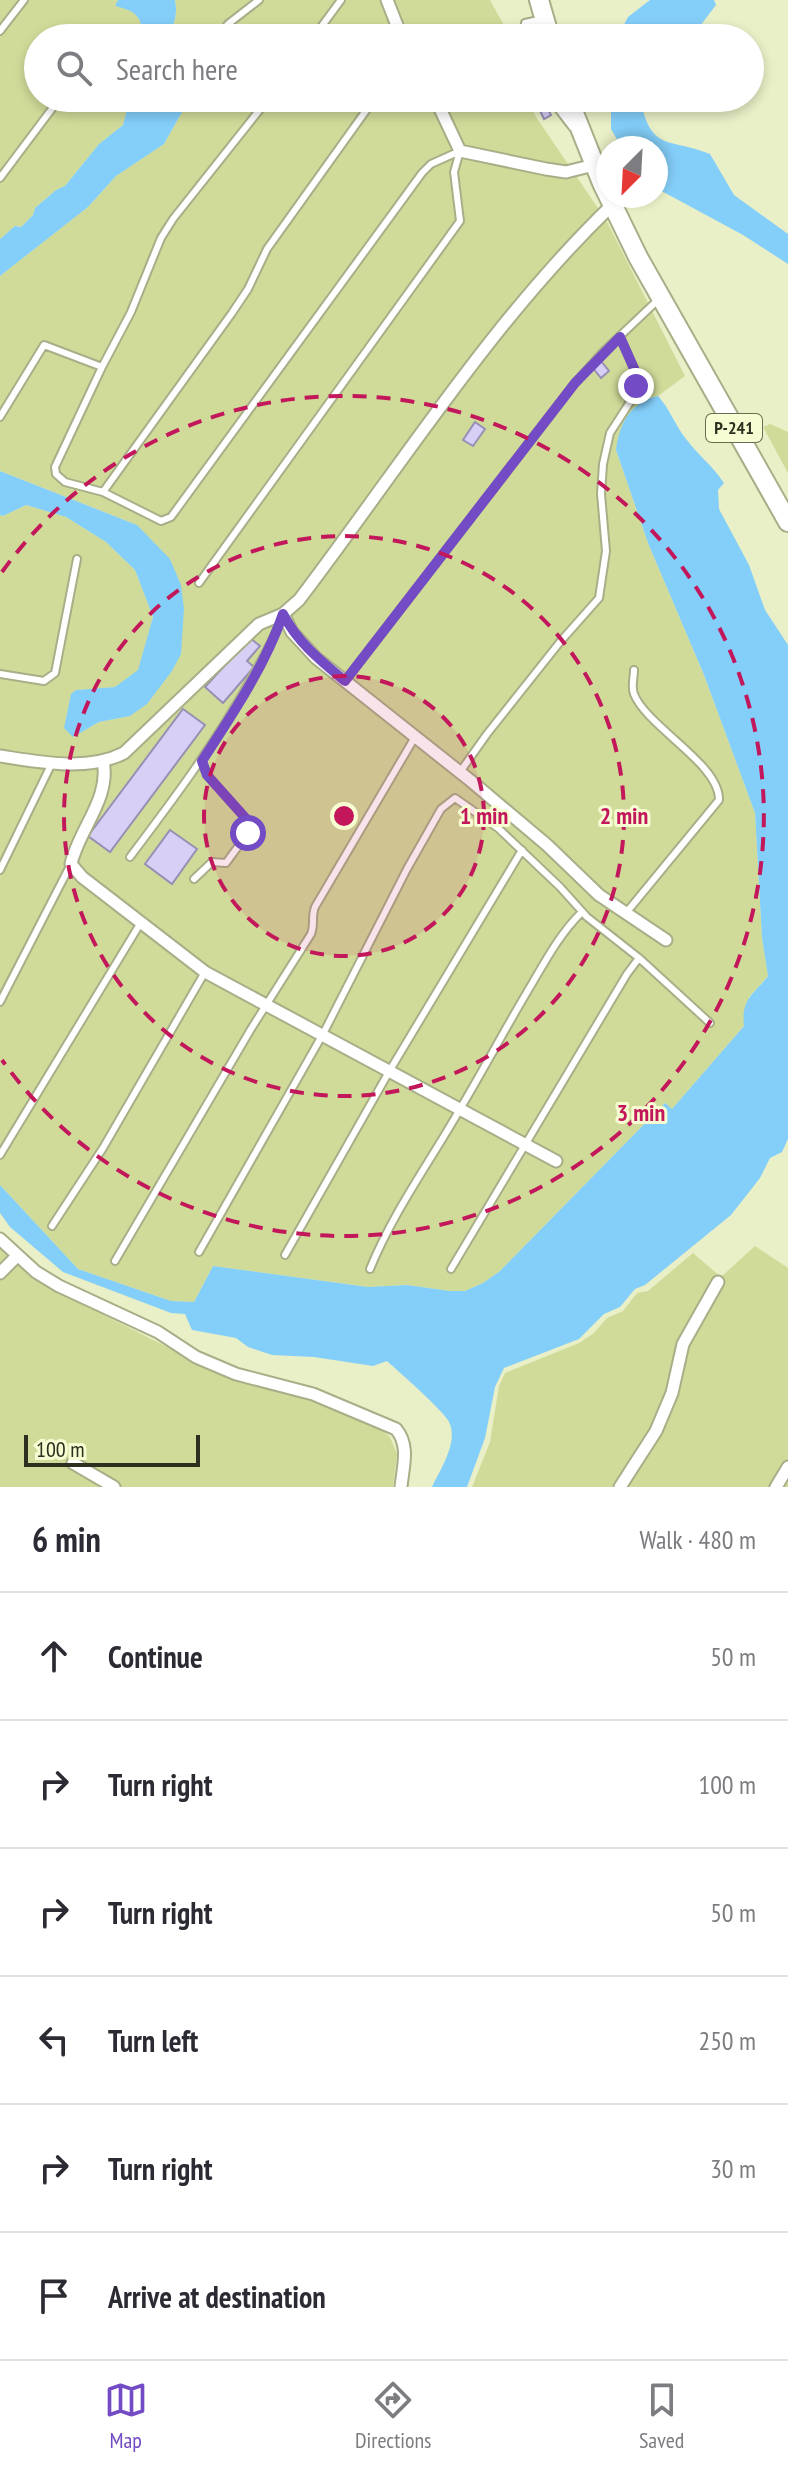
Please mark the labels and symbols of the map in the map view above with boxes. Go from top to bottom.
north arrow [596,136,668,208]
route end [618,368,654,404]
road number: Р-241 [706,414,762,442]
text: 1 min [460,800,508,831]
text: 2 min [600,800,648,831]
centre of rings [330,802,358,830]
route start [230,815,266,851]
text: 3 min [617,1097,665,1128]
scale bar [24,1431,200,1467]

